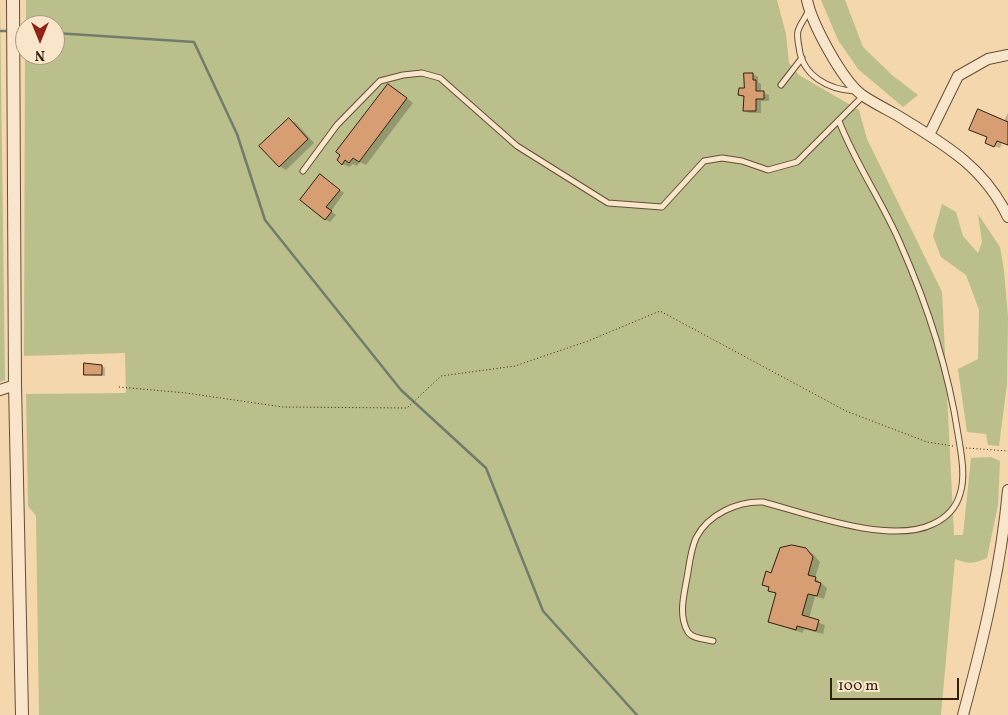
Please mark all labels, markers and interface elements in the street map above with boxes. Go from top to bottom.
north arrow [15,15,65,65]
text: N [35,45,45,64]
scale bar [833,668,962,700]
text: 100 m [838,676,878,697]

